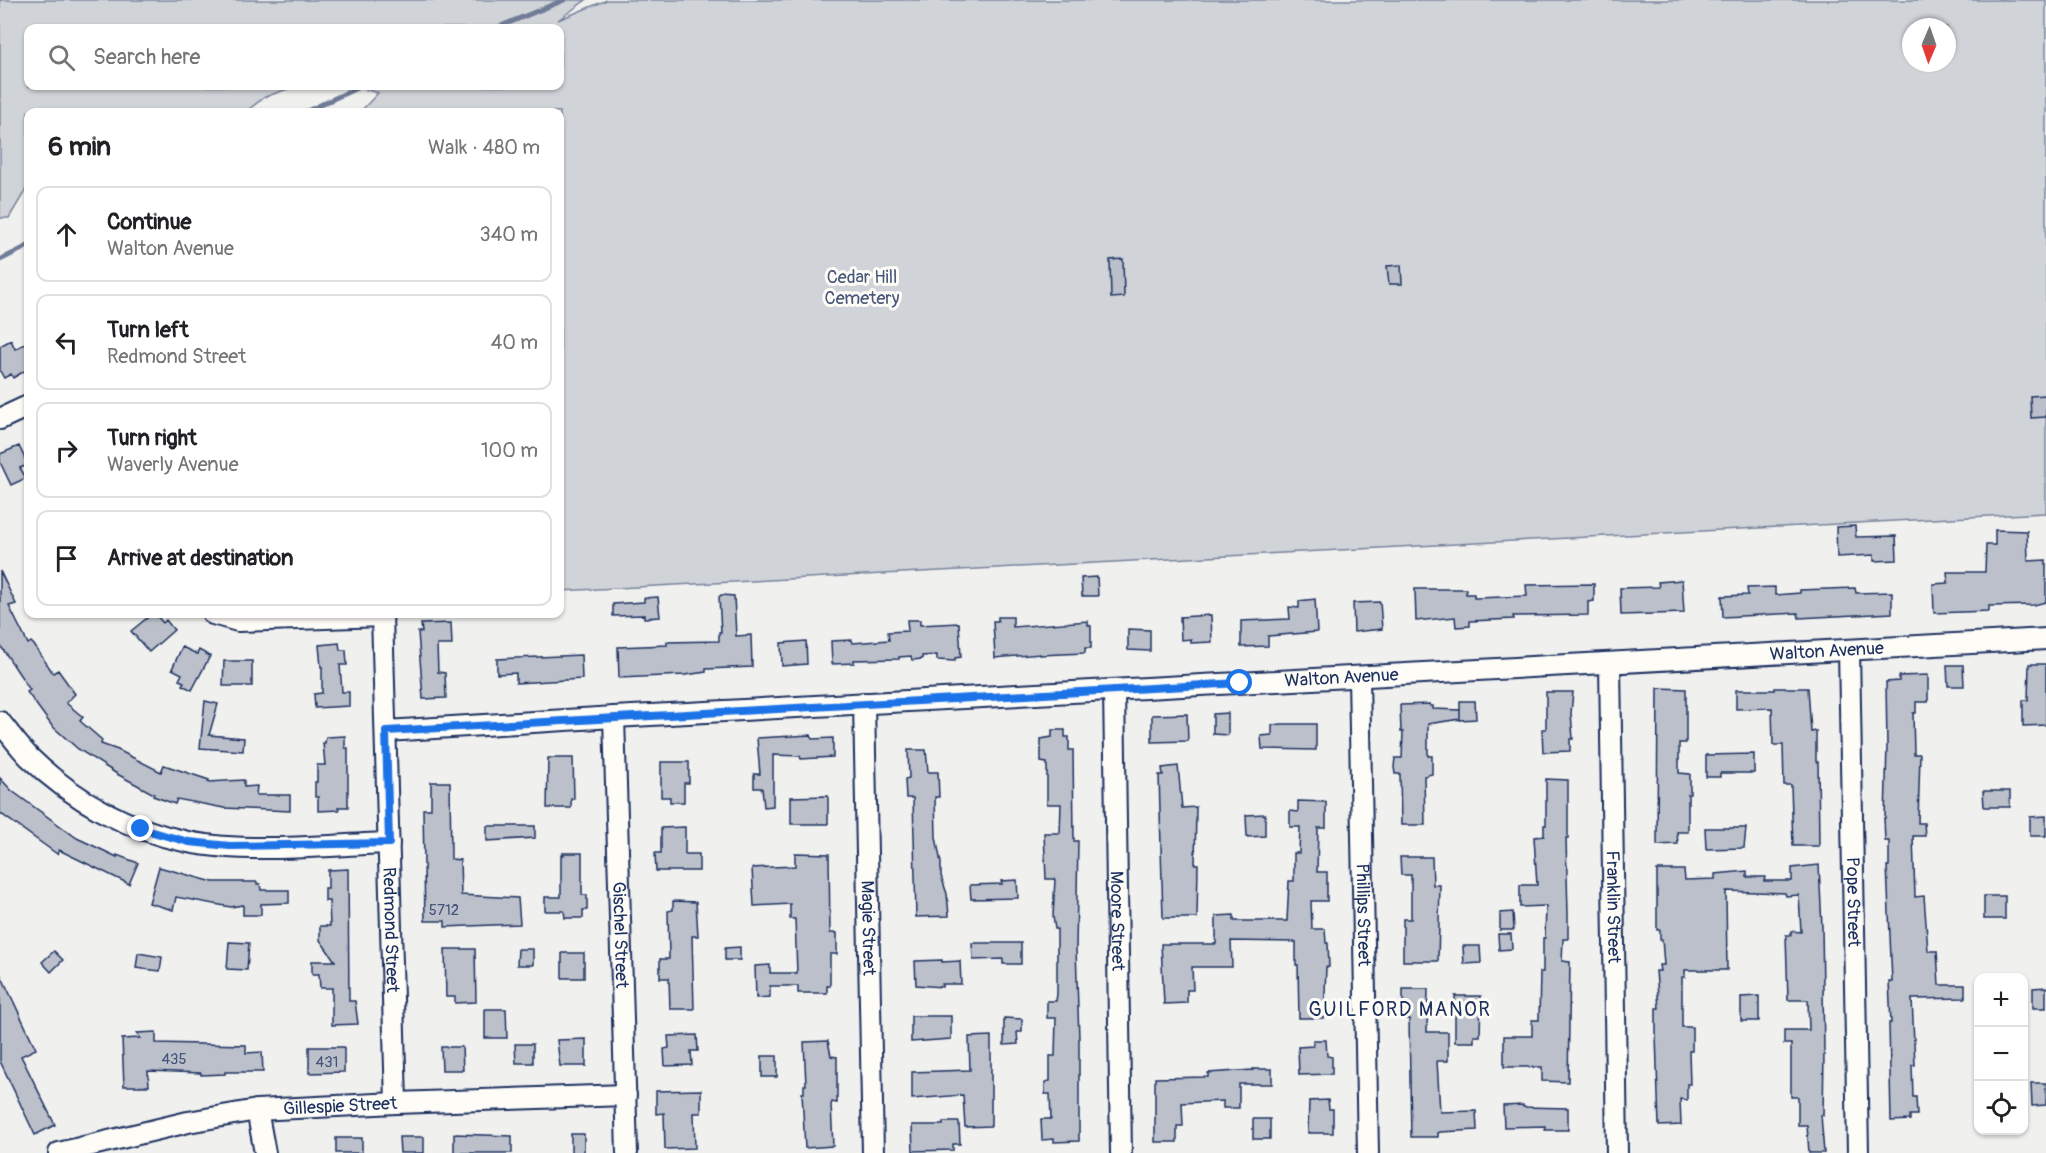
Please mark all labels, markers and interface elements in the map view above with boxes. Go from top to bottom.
north arrow [1902,18,1956,72]
search box [24,24,564,90]
icon: search [45,41,78,74]
text: Search here [93,43,200,71]
text: 6 min [48,131,111,163]
text: Walk · 480 m [428,135,540,160]
text: Continue [107,208,191,236]
icon: ahead [50,218,83,251]
text: 340 m [479,222,538,247]
text: Walton Avenue [107,236,234,261]
park label: Cedar Hill Cemetery [825,266,900,310]
text: Turn left [107,316,189,344]
icon: left [50,326,83,359]
text: 40 m [491,330,538,355]
text: Redmond Street [107,344,246,369]
text: Turn right [107,424,197,452]
icon: right [50,434,83,467]
text: 100 m [481,438,538,463]
text: Waverly Avenue [107,452,239,477]
icon: arrive [50,542,83,575]
text: Arrive at destination [107,544,293,572]
street label: Walton Avenue [1769,637,1885,666]
street label: Walton Avenue [1284,663,1399,692]
route start [1226,669,1252,695]
route end [127,815,153,841]
street label: Franklin Street [1601,850,1625,964]
street label: Pope Street [1841,857,1865,948]
street label: Phillips Street [1351,863,1375,967]
street label: Redmond Street [377,867,404,994]
street label: Moore Street [1105,871,1129,972]
street label: Magie Street [856,880,880,977]
street label: Gischel Street [607,881,633,989]
house number: 5712 [429,901,459,920]
map controls [1974,973,2028,1135]
button: + [1974,973,2028,1027]
district label: GUILFORD MANOR [1309,997,1491,1022]
button: − [1974,1027,2028,1081]
house number: 435 [161,1050,187,1069]
house number: 431 [316,1053,338,1072]
button: locate [1974,1081,2028,1135]
street label: Gillespie Street [283,1092,398,1121]

